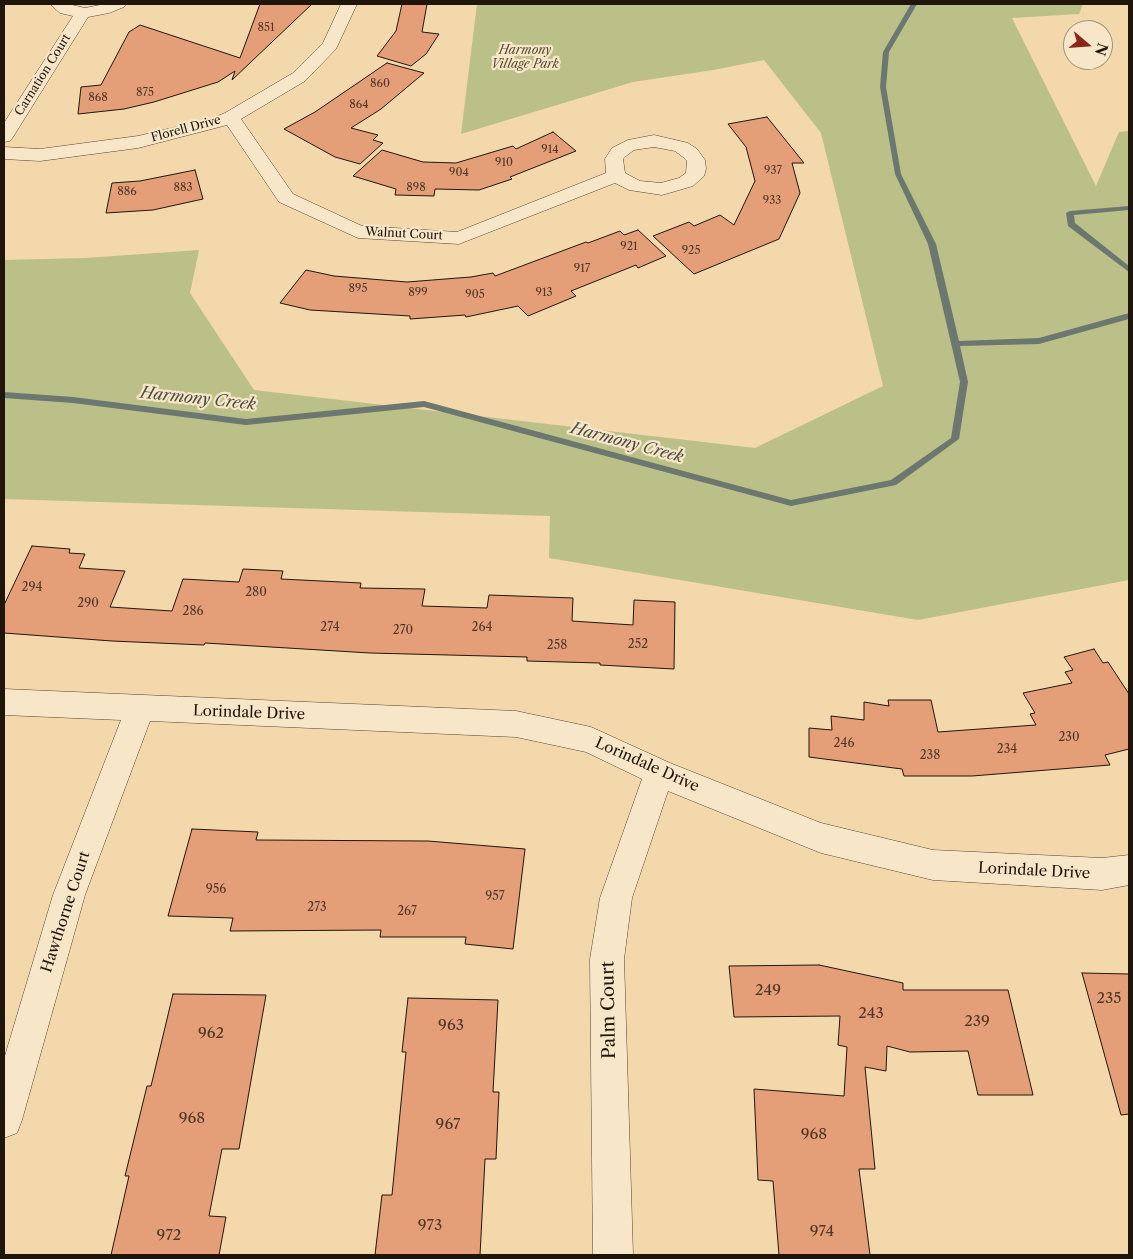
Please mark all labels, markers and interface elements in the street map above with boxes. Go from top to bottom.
north arrow [1063,20,1113,70]
house number: 851 [257,21,275,35]
street label: Carnation Court [12,31,74,119]
text: N [1091,41,1112,58]
park label: Harmony Village Park [491,44,559,72]
house number: 860 [370,77,390,91]
house number: 875 [136,86,154,100]
house number: 868 [88,91,108,105]
house number: 864 [349,98,369,112]
street label: Florell Drive [149,113,223,145]
house number: 914 [541,143,559,157]
house number: 910 [495,156,513,170]
house number: 937 [764,164,782,178]
house number: 904 [449,166,469,180]
house number: 883 [173,181,193,195]
house number: 898 [406,181,426,195]
house number: 886 [117,185,137,199]
house number: 933 [763,194,781,208]
street label: Walnut Court [365,225,443,243]
house number: 921 [620,240,638,254]
house number: 925 [682,244,700,258]
house number: 917 [574,262,590,276]
house number: 895 [349,282,367,296]
house number: 899 [408,286,428,300]
house number: 913 [535,286,553,300]
house number: 905 [465,288,485,302]
water label: Harmony Creek [139,383,257,415]
water label: Harmony Creek [568,419,686,467]
house number: 294 [22,581,42,595]
house number: 280 [245,586,267,600]
house number: 290 [77,597,99,611]
house number: 286 [182,605,204,619]
house number: 274 [320,621,340,635]
house number: 264 [472,621,492,635]
house number: 270 [393,624,413,638]
house number: 252 [628,638,648,652]
house number: 258 [547,639,567,653]
street label: Lorindale Drive [193,702,305,724]
house number: 230 [1058,731,1080,745]
street label: Lorindale Drive [592,734,702,796]
house number: 246 [834,737,854,751]
house number: 234 [997,743,1017,757]
house number: 238 [920,749,940,763]
street label: Hawthorne Court [38,849,94,975]
street label: Lorindale Drive [978,859,1090,883]
house number: 956 [206,883,226,897]
house number: 957 [485,890,505,904]
house number: 273 [307,901,327,915]
house number: 267 [397,905,417,919]
street label: Palm Court [597,961,621,1059]
house number: 249 [755,982,781,1000]
house number: 235 [1096,990,1122,1008]
house number: 243 [858,1005,884,1023]
house number: 239 [964,1013,990,1031]
house number: 963 [438,1017,464,1035]
house number: 962 [198,1025,224,1043]
house number: 968 [179,1110,205,1128]
house number: 967 [436,1116,460,1134]
house number: 968 [801,1126,827,1144]
house number: 973 [418,1217,442,1235]
house number: 974 [810,1223,834,1241]
house number: 972 [157,1227,181,1245]

